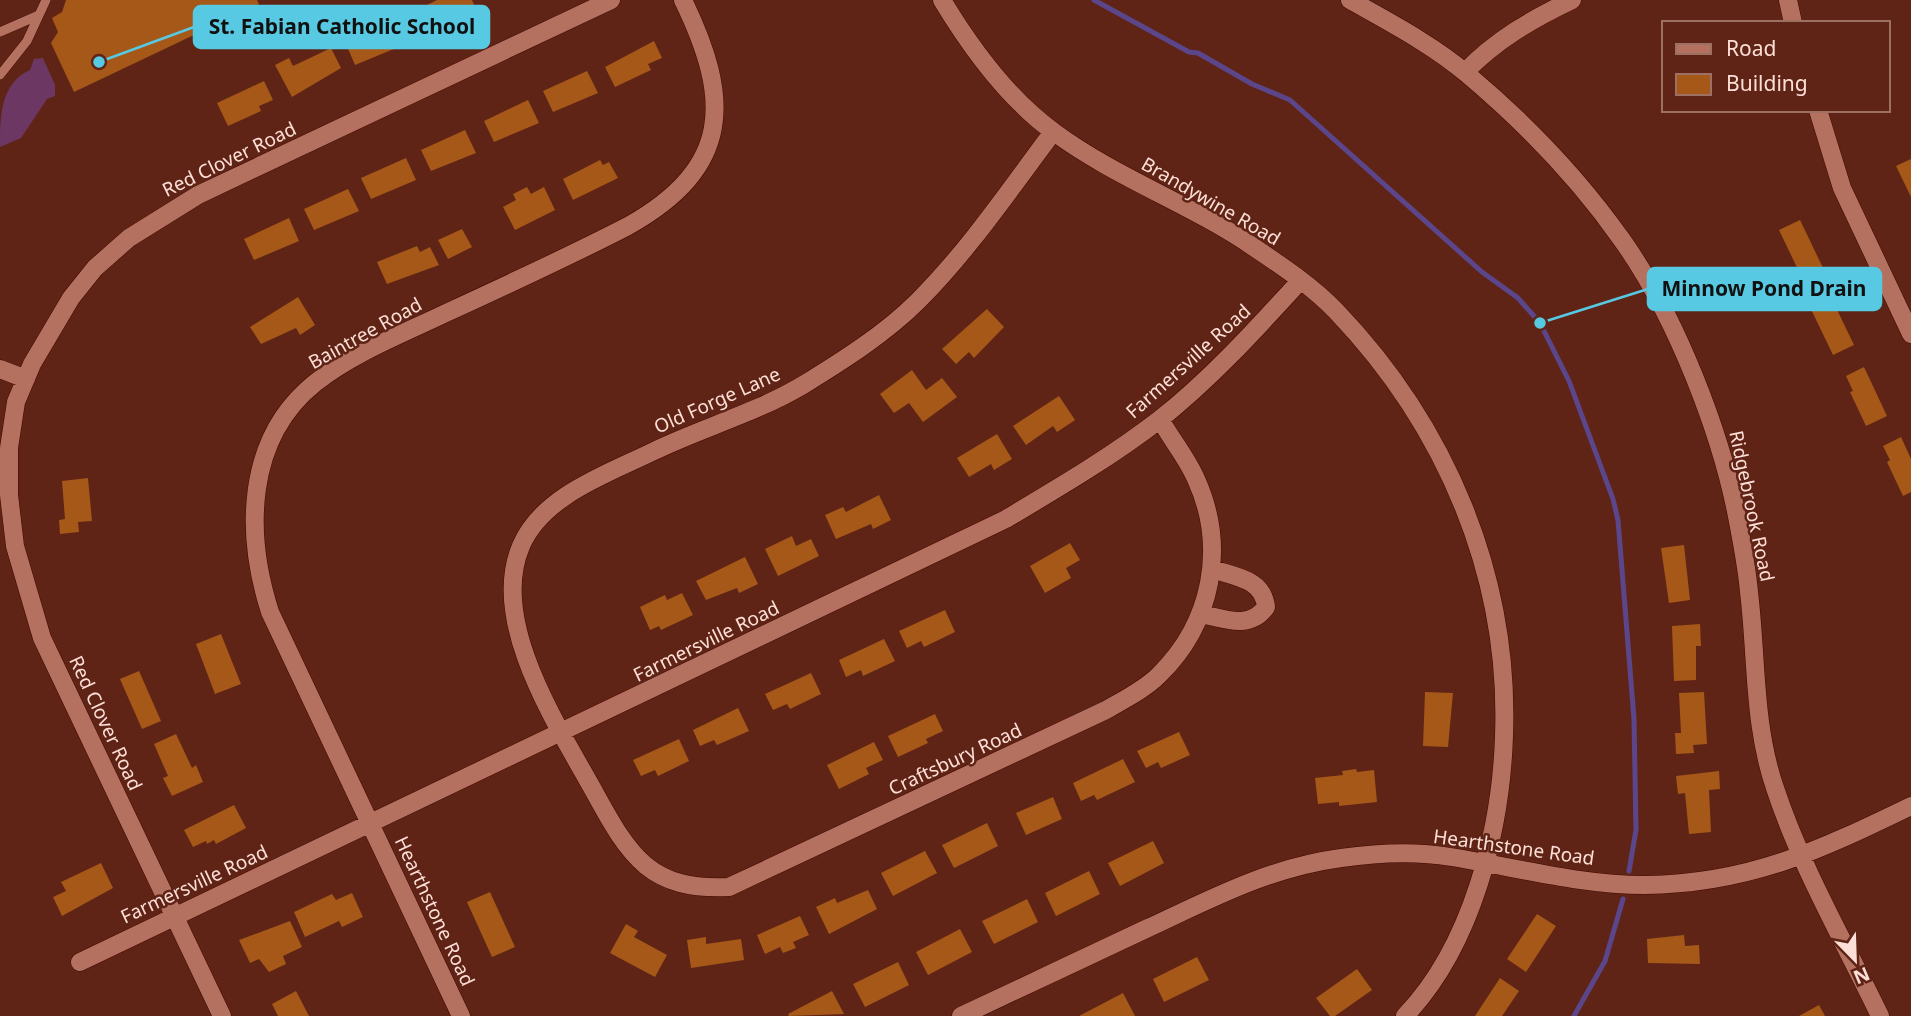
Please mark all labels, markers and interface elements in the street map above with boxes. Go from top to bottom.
callout: St. Fabian Catholic School [194,6,489,48]
text: St. Fabian Catholic School [209,12,475,40]
legend [1662,21,1890,112]
text: Road [1726,34,1776,62]
text: Building [1726,69,1808,97]
street label: Red Clover Road [158,115,300,203]
street label: Brandywine Road [1137,151,1285,251]
callout: Minnow Pond Drain [1648,268,1881,310]
text: Minnow Pond Drain [1662,274,1866,302]
street label: Baintree Road [304,291,426,375]
street label: Farmersville Road [1120,298,1256,424]
street label: Old Forge Lane [650,361,784,439]
street label: Ridgebrook Road [1723,428,1781,584]
street label: Farmersville Road [629,594,783,688]
street label: Red Clover Road [63,651,149,795]
street label: Craftsbury Road [884,717,1026,801]
street label: Hearthstone Road [1432,823,1596,871]
street label: Hearthstone Road [389,832,481,990]
street label: Farmersville Road [116,839,272,929]
north arrow [1820,925,1890,995]
text: N [1849,961,1874,991]

